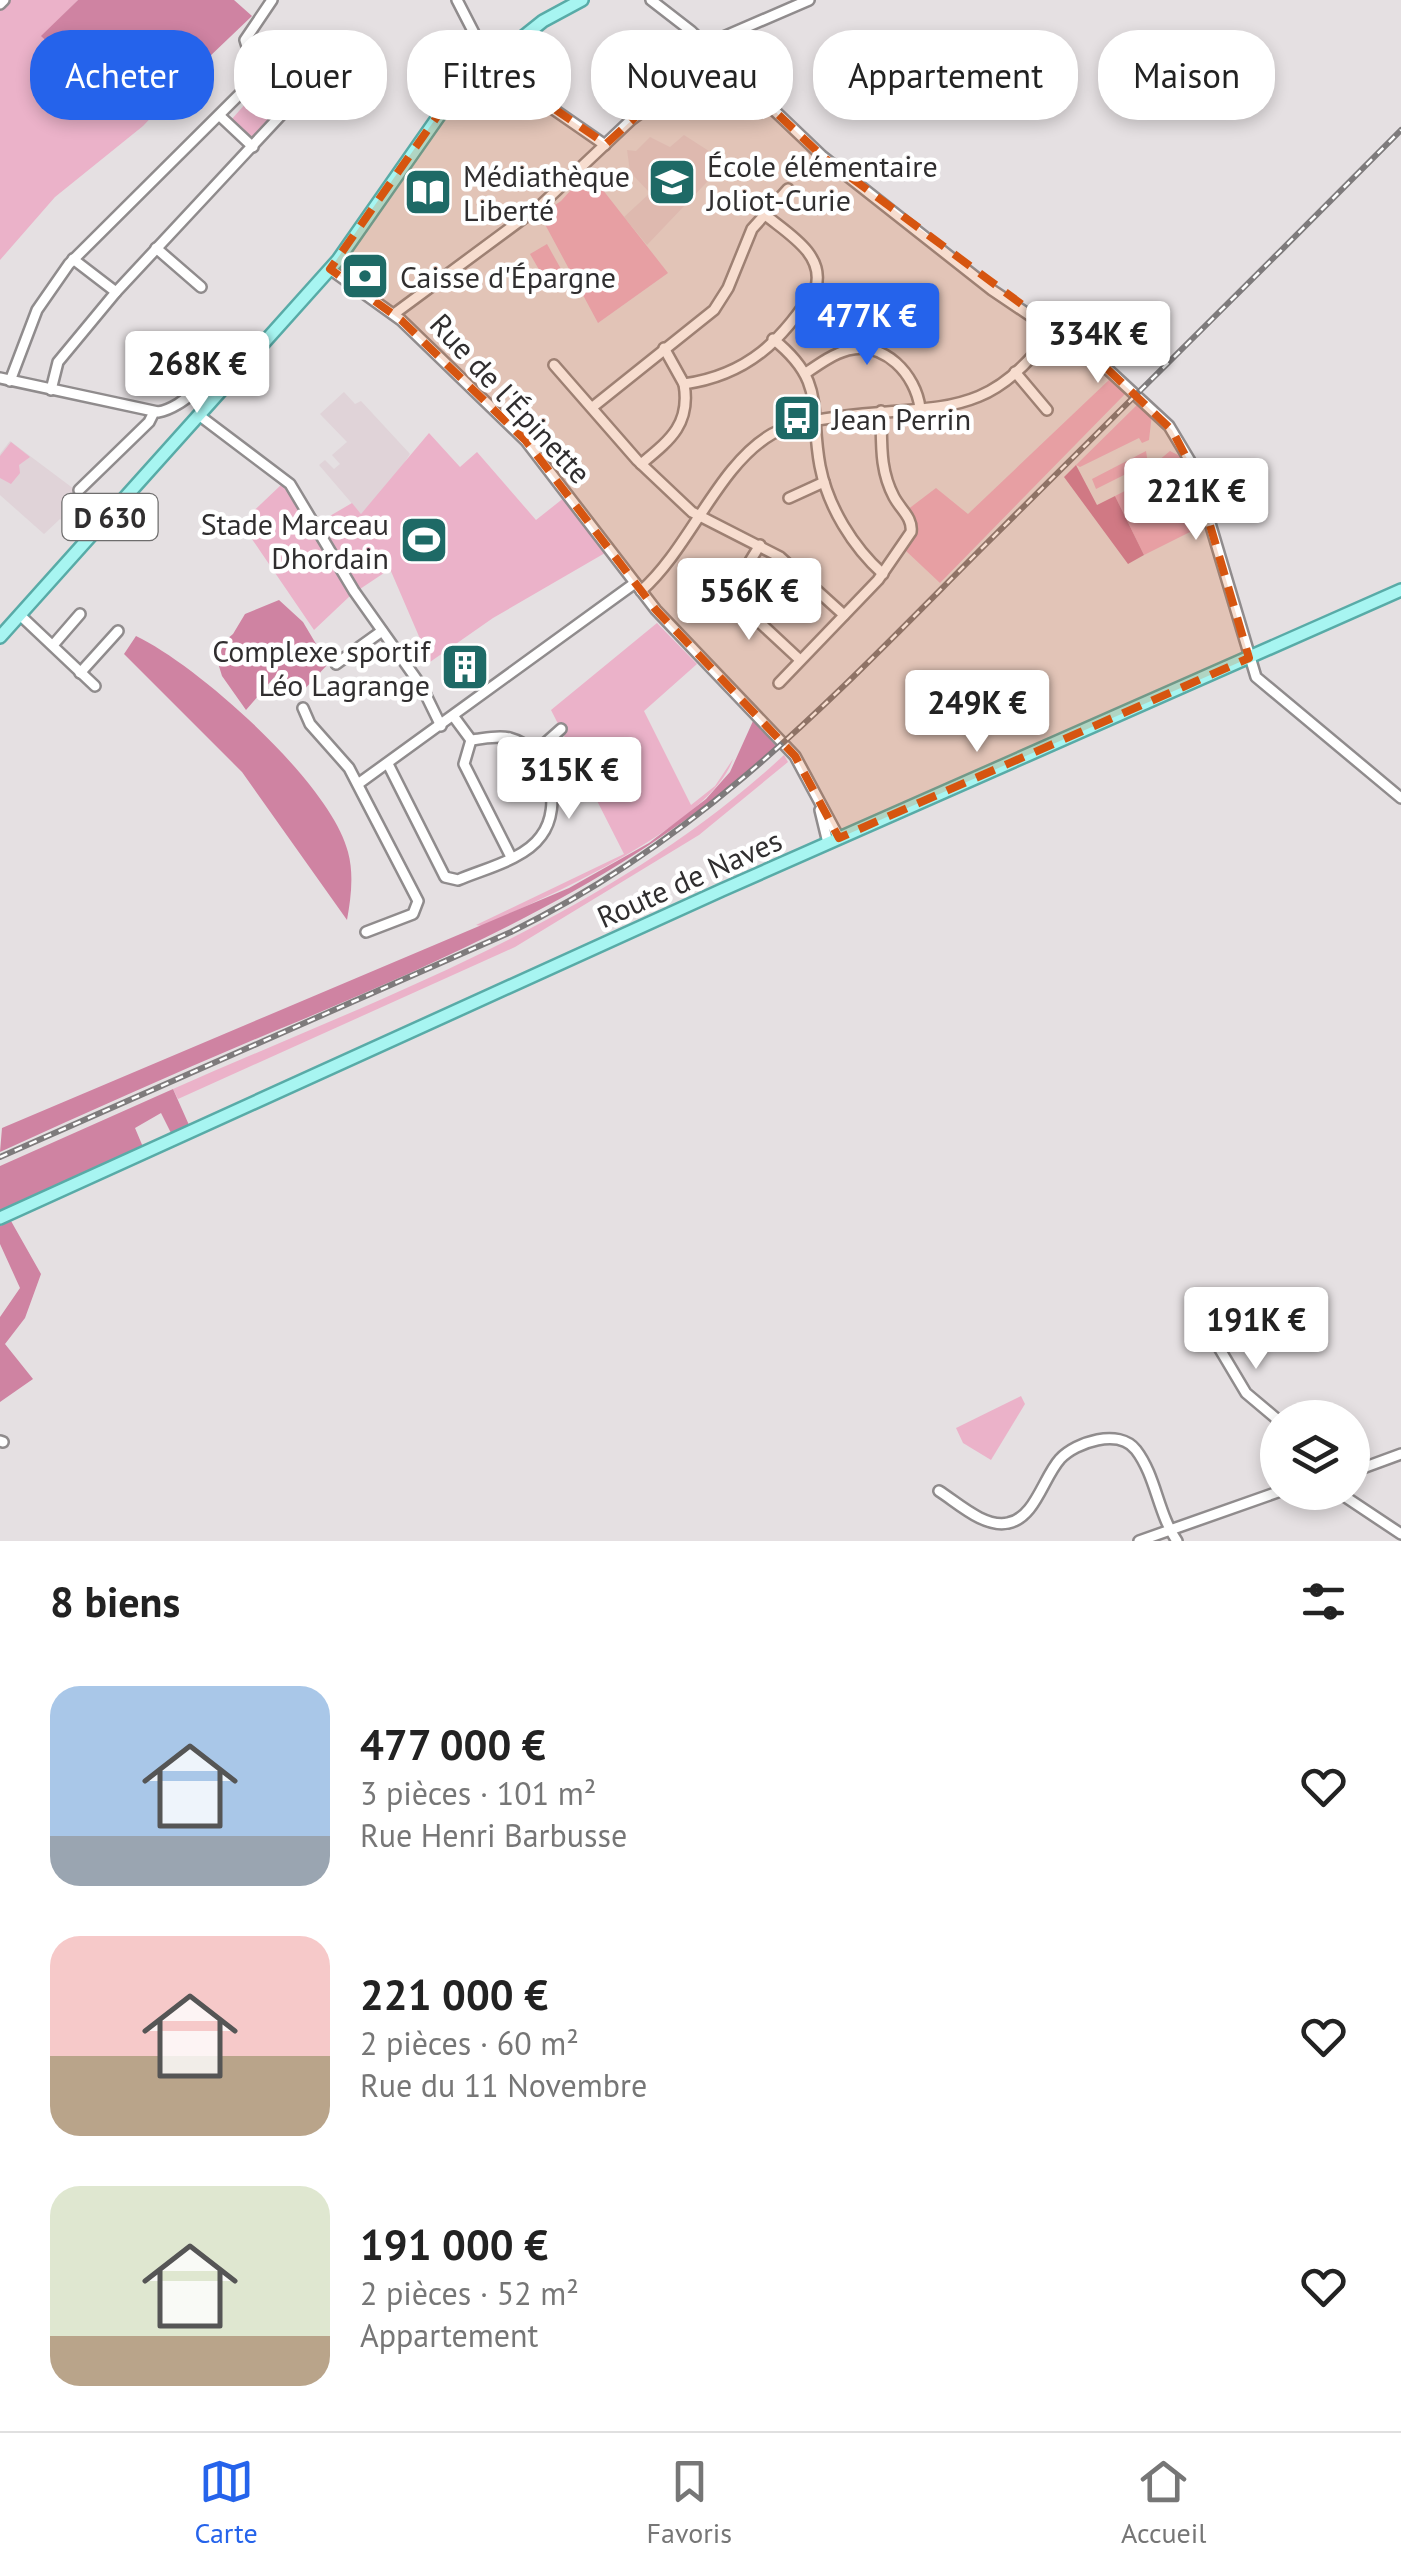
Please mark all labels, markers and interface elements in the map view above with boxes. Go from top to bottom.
chip: Acheter [30,30,214,120]
chip: Louer [234,30,387,120]
chip: Filtres [407,30,571,120]
chip: Nouveau [591,30,793,120]
chip: Appartement [813,30,1078,120]
chip: Maison [1098,30,1275,120]
place label: École élémentaire Joliot-Curie [705,146,938,219]
place label: Médiathèque Liberté [463,156,630,229]
school or university icon: École élémentaire Joliot-Curie [646,156,698,208]
library icon: Médiathèque Liberté [402,166,454,218]
bank icon: Caisse d'Épargne [339,250,391,302]
place label: Caisse d'Épargne [400,257,616,296]
pin: 477K € [786,283,948,368]
text: 477K € [817,294,917,336]
pin: 334K € [1017,301,1179,386]
street label: Rue de l'Épinette [422,305,600,491]
text: 334K € [1048,312,1148,354]
pin: 268K € [116,331,278,416]
text: 268K € [147,342,247,384]
bus stop icon: Jean Perrin [771,392,823,444]
place label: Jean Perrin [830,399,971,438]
pin: 221K € [1115,458,1277,543]
text: 221K € [1146,469,1246,511]
road number: D 630 [62,494,158,540]
place label: Stade Marceau Dhordain [201,504,389,577]
sports icon: Stade Marceau Dhordain [398,514,450,566]
pin: 556K € [668,558,830,643]
text: 556K € [699,569,799,611]
place label: Complexe sportif Léo Lagrange [212,631,431,704]
building icon: Complexe sportif Léo Lagrange [439,641,491,693]
pin: 249K € [896,670,1058,755]
text: 249K € [927,681,1027,723]
pin: 315K € [488,737,650,822]
text: 315K € [519,748,619,790]
street label: Route de Naves [591,820,787,936]
pin: 191K € [1175,1287,1337,1372]
text: 191K € [1206,1298,1306,1340]
map controls [1260,1400,1370,1510]
button: layers [1260,1400,1370,1510]
text: 8 biens [50,1574,180,1629]
icon: filters [1296,1574,1351,1629]
text: 477 000 € [360,1717,546,1772]
icon: home [130,1726,250,1846]
icon: heart [1296,1759,1351,1814]
text: 3 pièces · 101 m² [360,1772,596,1814]
text: Rue Henri Barbusse [360,1814,627,1856]
text: 221 000 € [360,1967,548,2022]
icon: home [130,1976,250,2096]
icon: heart [1296,2009,1351,2064]
text: 2 pièces · 60 m² [360,2022,579,2064]
text: Rue du 11 Novembre [360,2064,647,2106]
text: 191 000 € [360,2217,548,2272]
icon: home [130,2226,250,2346]
icon: heart [1296,2259,1351,2314]
text: 2 pièces · 52 m² [360,2272,579,2314]
text: Appartement [360,2314,538,2356]
tab: Carte [194,2454,258,2551]
tab: Favoris [647,2454,732,2551]
tab: Accueil [1121,2454,1207,2551]

